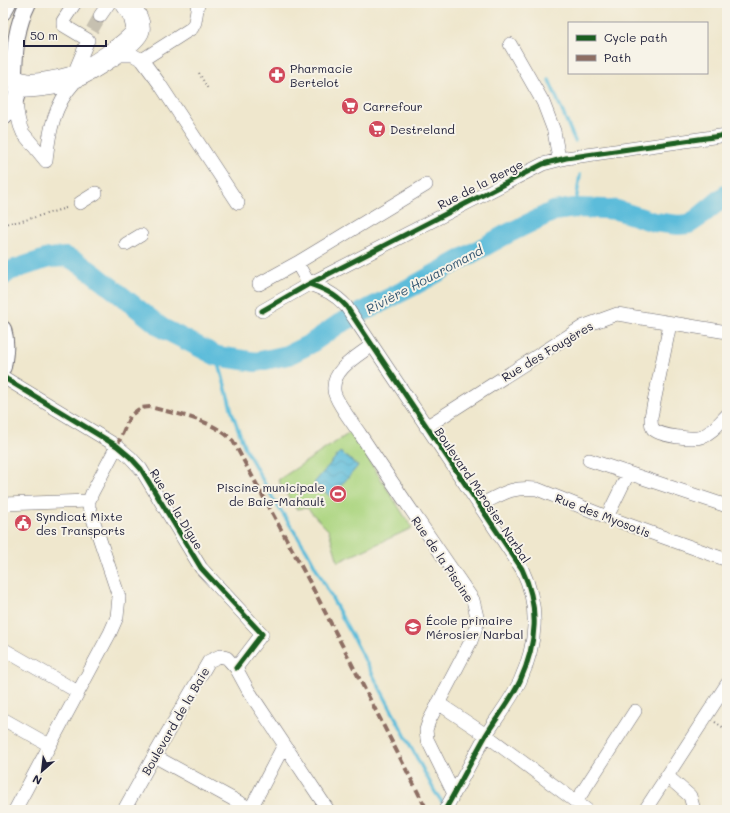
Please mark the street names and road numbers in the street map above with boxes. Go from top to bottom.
street label: Rue de la Berge [434,156,526,212]
street label: Rue des Fougères [498,317,596,385]
street label: Boulevard Mérosier Narbal [432,424,534,566]
street label: Rue de la Digue [147,466,207,552]
street label: Rue des Myosotis [553,489,653,541]
street label: Rue de la Piscine [408,513,478,605]
street label: Boulevard de la Baie [138,664,212,778]

